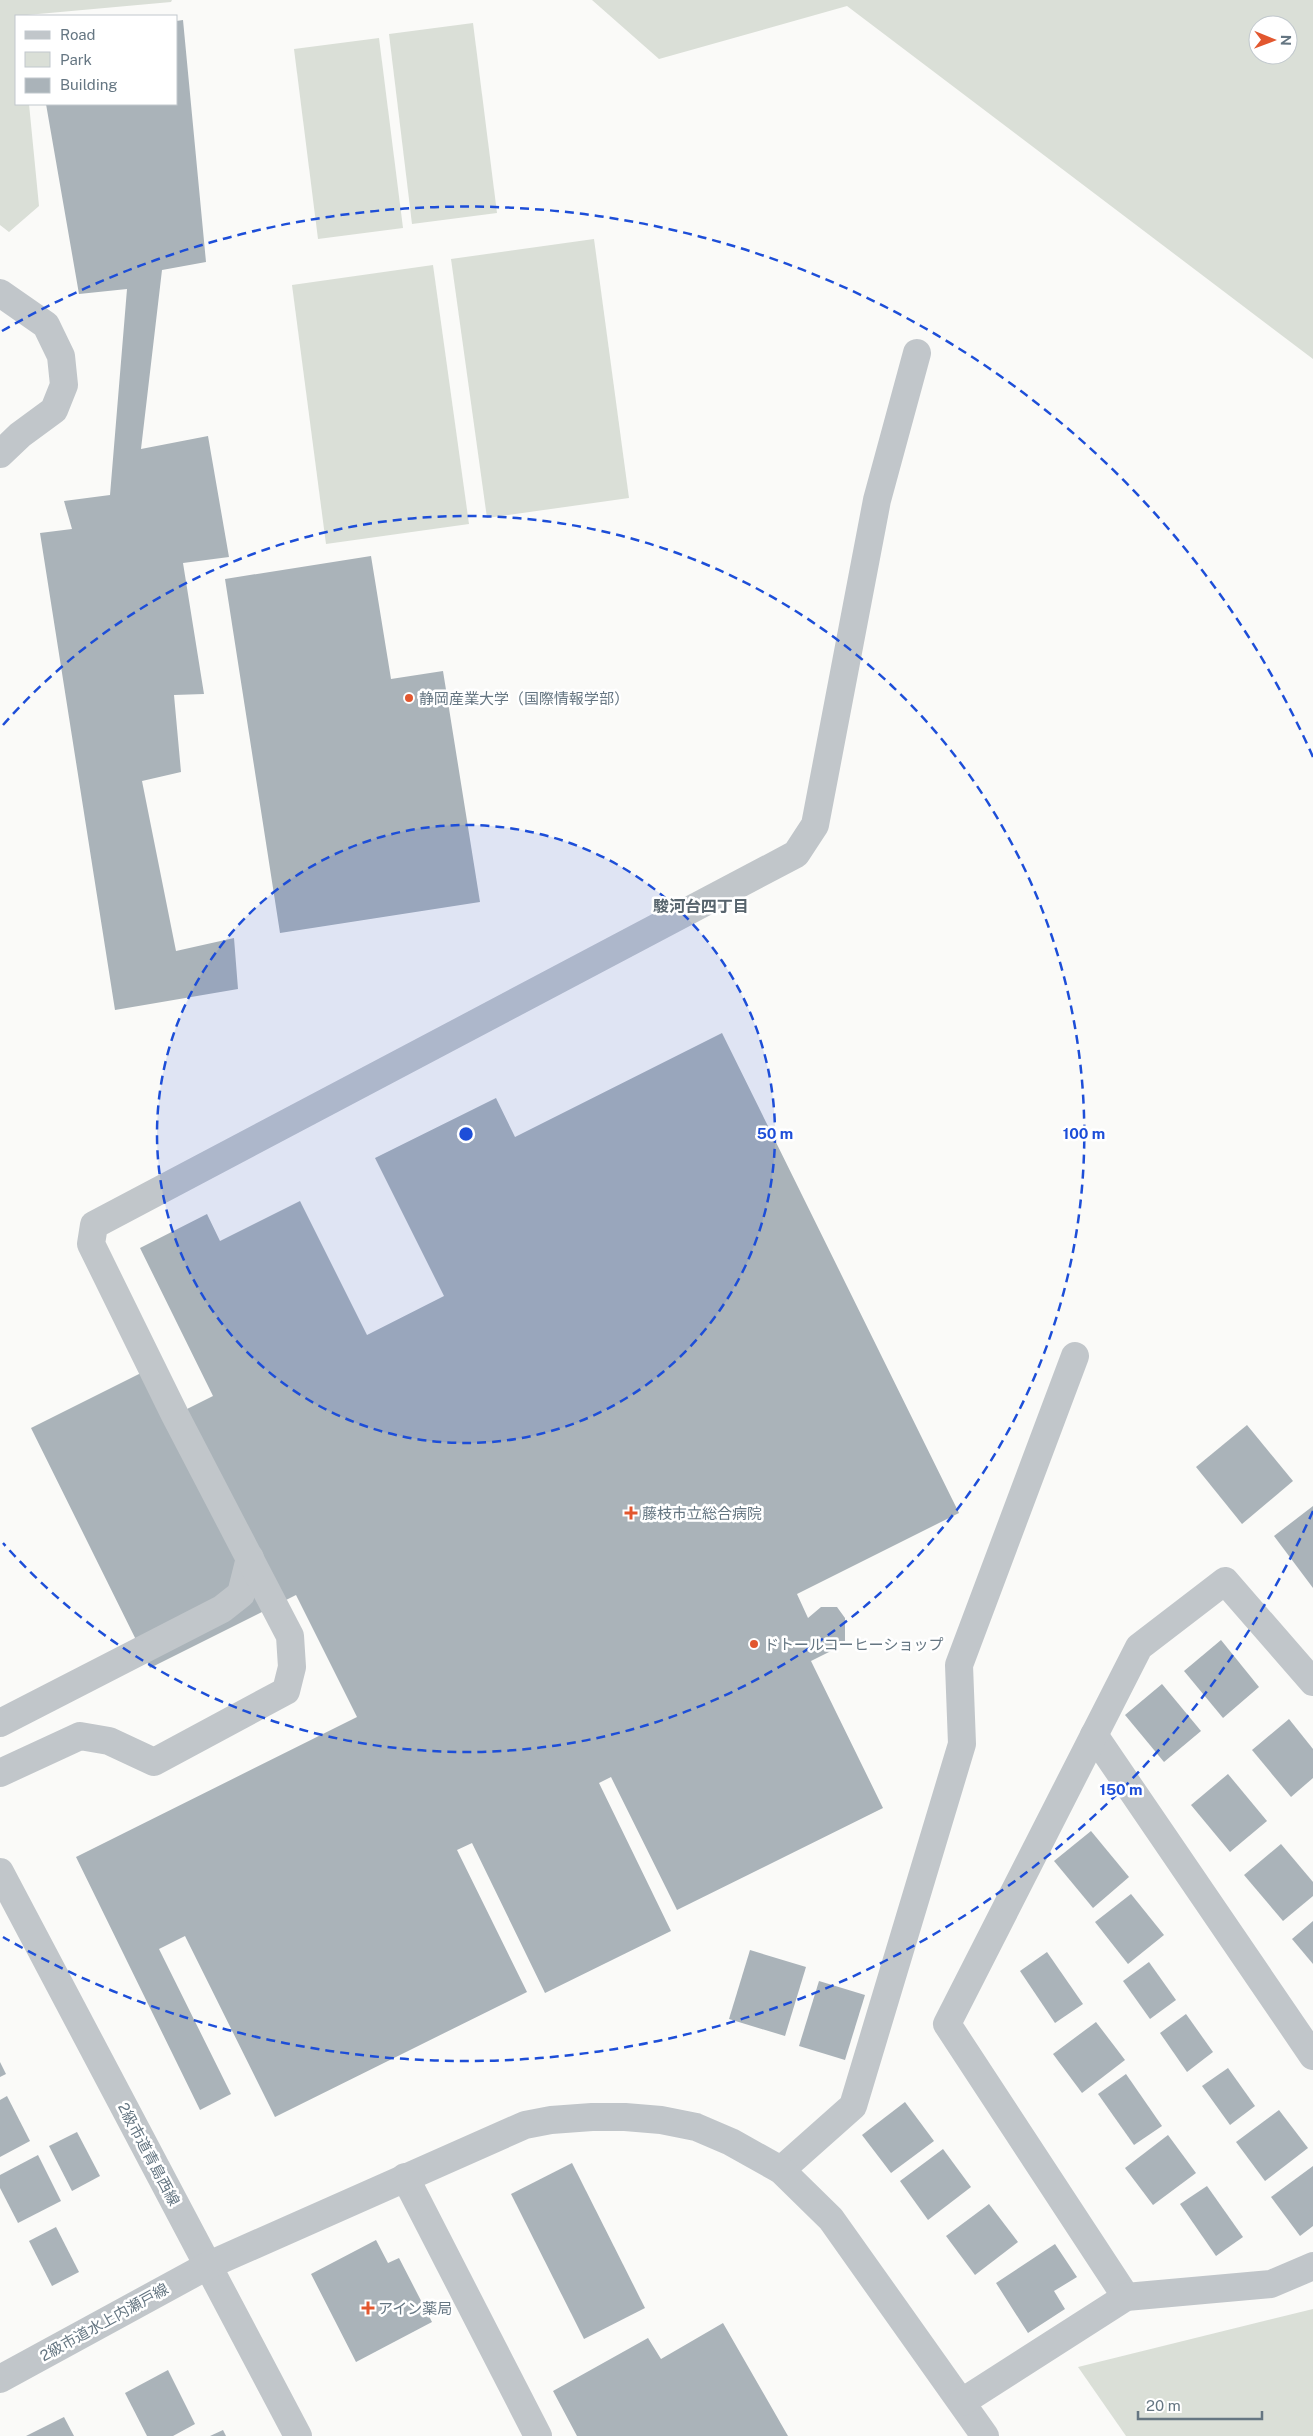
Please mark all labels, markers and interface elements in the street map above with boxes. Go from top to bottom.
legend [15,15,178,105]
north arrow [1248,15,1298,65]
text: Road [60,26,96,43]
text: N [1278,35,1294,46]
text: Park [60,51,92,68]
text: Building [60,76,118,93]
place label: 静岡産業大学（国際情報学部） [419,690,629,707]
marker: 静岡産業大学（国際情報学部） [403,692,415,704]
district label: 駿河台四丁目 [653,897,749,916]
centre of rings [457,1125,475,1143]
text: 50 m [757,1125,793,1142]
text: 100 m [1063,1125,1105,1142]
place label: 藤枝市立総合病院 [642,1505,762,1522]
marker: 藤枝市立総合病院 [624,1506,638,1520]
place label: ドトールコーヒーショップ [764,1636,943,1653]
marker: ドトールコーヒーショップ [748,1638,760,1650]
text: 150 m [1099,1781,1143,1798]
street label: 2級市道青島西線 [115,2100,183,2208]
street label: 2級市道水上内瀬戸線 [37,2280,171,2364]
place label: アイン薬局 [378,2300,452,2317]
marker: アイン薬局 [362,2302,374,2314]
scale bar [1138,2388,1262,2420]
text: 20 m [1146,2397,1181,2414]

